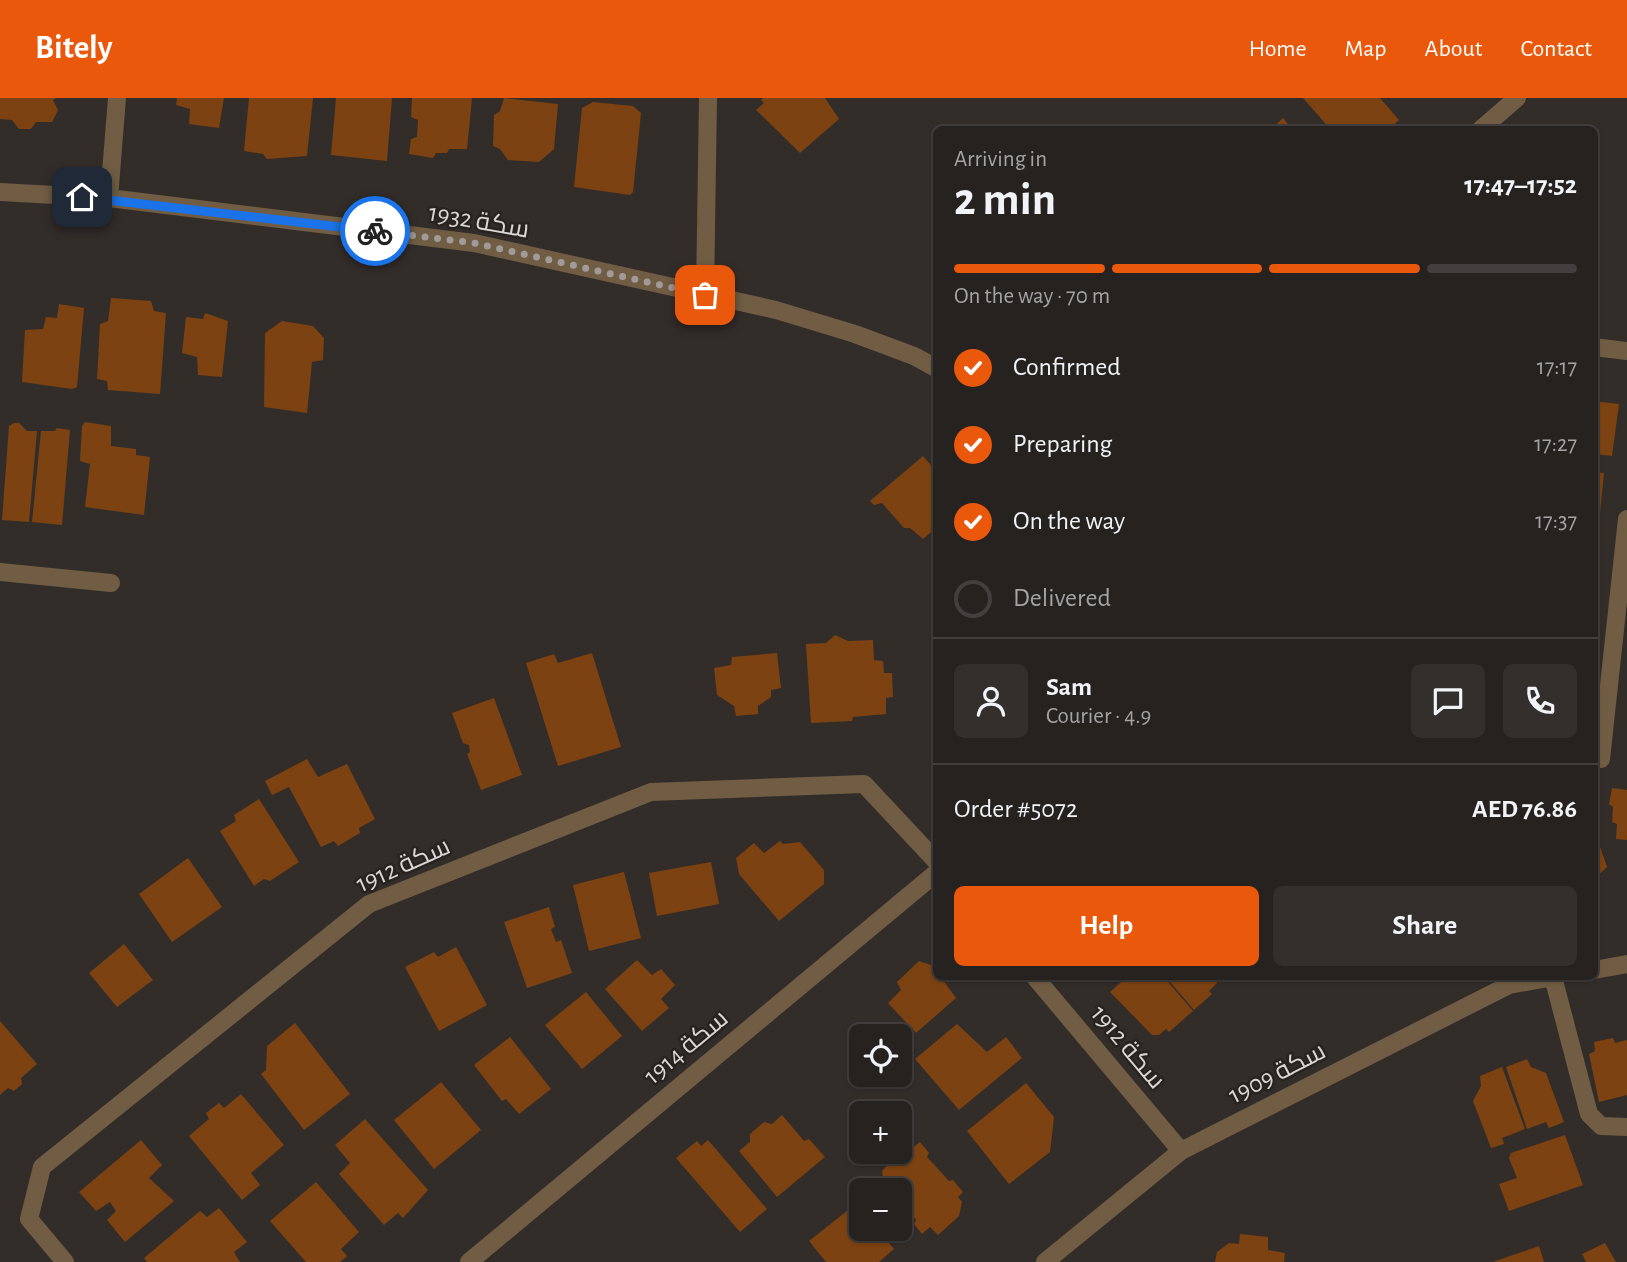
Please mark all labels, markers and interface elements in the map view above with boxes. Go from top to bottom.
text: Bitely [35,32,113,65]
text: Home [1249,37,1307,61]
text: Map [1345,37,1387,61]
text: About [1425,37,1482,61]
text: Contact [1520,37,1592,61]
text: Arriving in [954,148,1047,171]
pin [52,167,112,227]
text: 17:47–17:52 [1464,172,1577,198]
text: 2 min [954,177,1056,223]
icon: home [63,178,101,216]
courier [340,196,410,266]
street label: سكة 1932 [427,199,531,243]
icon: bike [356,212,394,250]
pin [675,265,735,325]
icon: bag [686,276,724,314]
text: On the way · 70 m [954,285,1110,308]
icon: check [954,349,992,387]
text: Confirmed [1013,354,1121,380]
text: 17:17 [1537,356,1577,379]
icon: check [954,426,992,464]
text: Preparing [1013,431,1112,457]
text: 17:27 [1534,433,1577,456]
icon: check [954,503,992,541]
text: On the way [1013,508,1125,534]
text: 17:37 [1535,510,1577,533]
text: Delivered [1013,585,1111,611]
button: person [954,664,1028,738]
button: chat [1411,664,1485,738]
button: phone [1503,664,1577,738]
text: Sam [1046,674,1092,700]
text: Courier · 4.9 [1046,705,1151,728]
text: Order #5072 [954,796,1078,822]
text: AED 76.86 [1472,796,1577,822]
street label: سكة 1912 [352,833,454,897]
button: Help [954,886,1259,966]
button: Share [1273,886,1577,966]
street label: سكة 1912 [1086,1000,1170,1094]
street label: سكة 1914 [639,1005,733,1089]
map controls [849,1024,912,1241]
button: locate [849,1024,912,1087]
street label: سكة 1909 [1224,1038,1330,1108]
button: + [849,1101,912,1164]
button: − [849,1178,912,1241]

